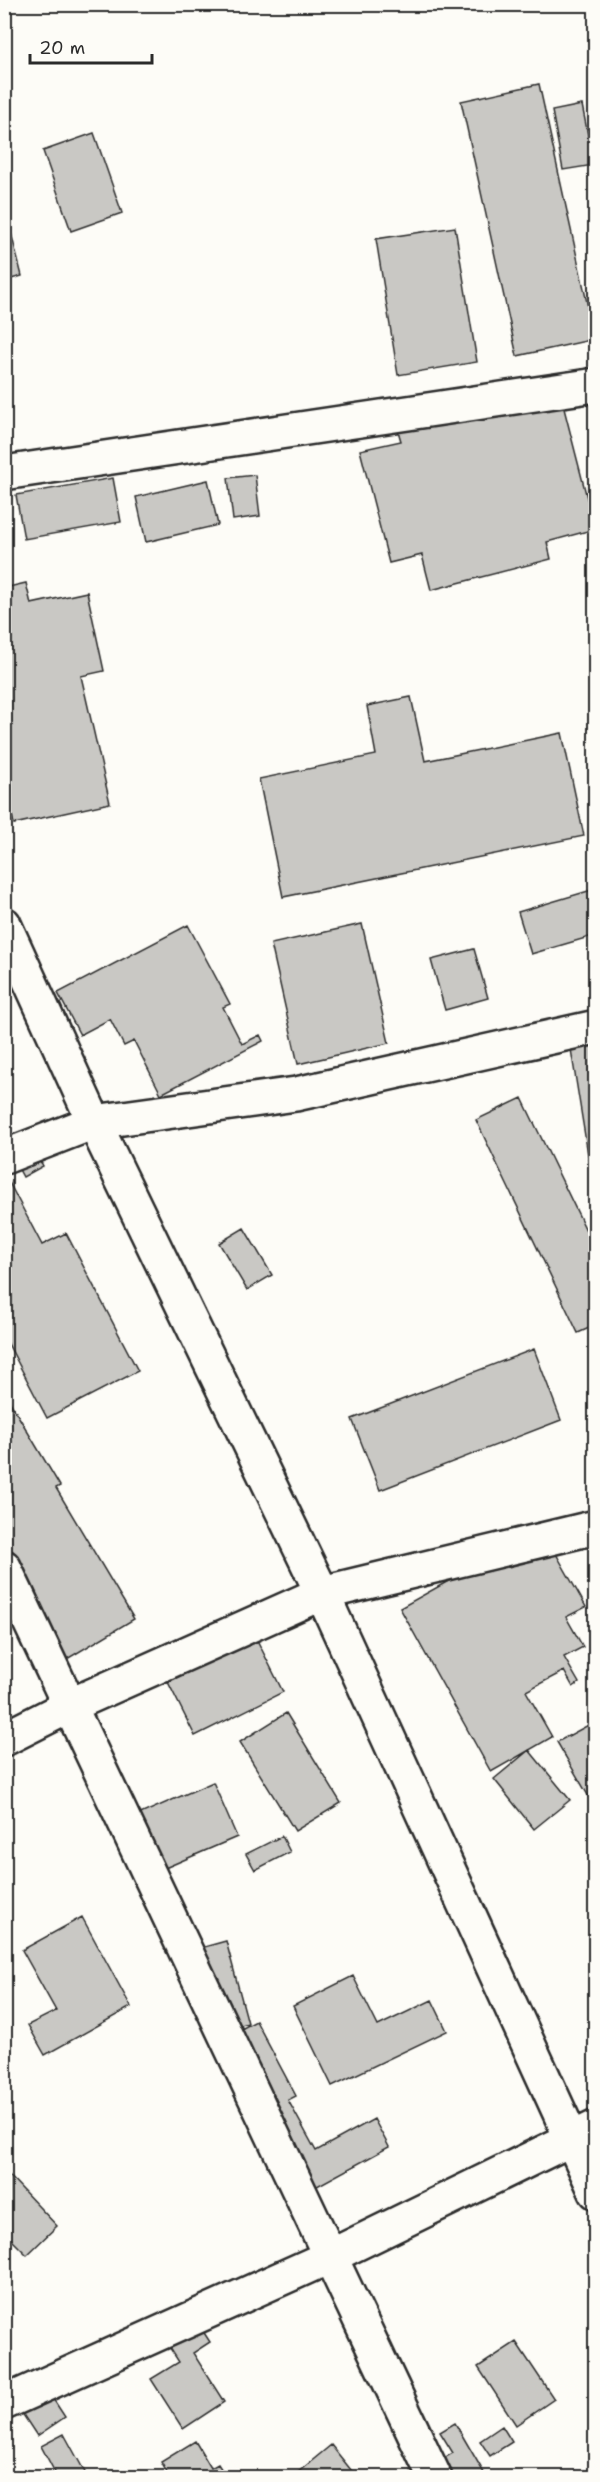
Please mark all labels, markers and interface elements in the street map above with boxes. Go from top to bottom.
scale bar [30,27,152,65]
text: 20 m [39,36,85,60]

